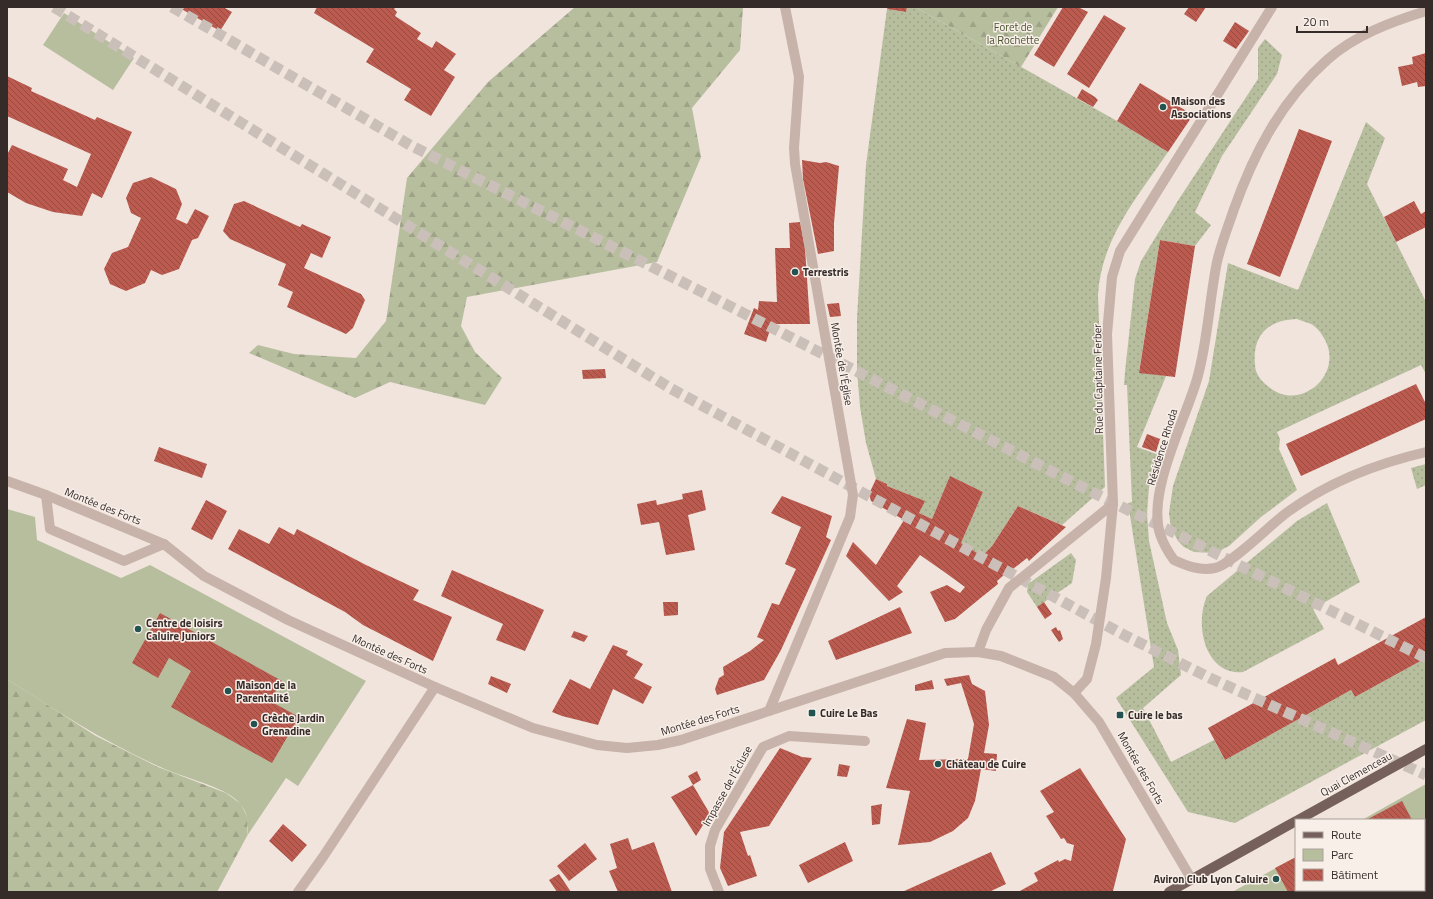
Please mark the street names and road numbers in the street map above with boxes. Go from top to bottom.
street label: Montée de l'Église [827,321,857,407]
street label: Rue du Capitaine Ferber [1089,324,1107,434]
street label: Résidence Rhoda [1143,406,1181,487]
street label: Montée des Forts [62,483,144,529]
street label: Montée des Forts [350,630,430,678]
street label: Montée des Forts [659,700,741,740]
street label: Montée des Forts [1114,729,1168,807]
street label: Impasse de l'Écluse [698,742,756,829]
street label: Quai Clemenceau [1317,748,1395,800]

